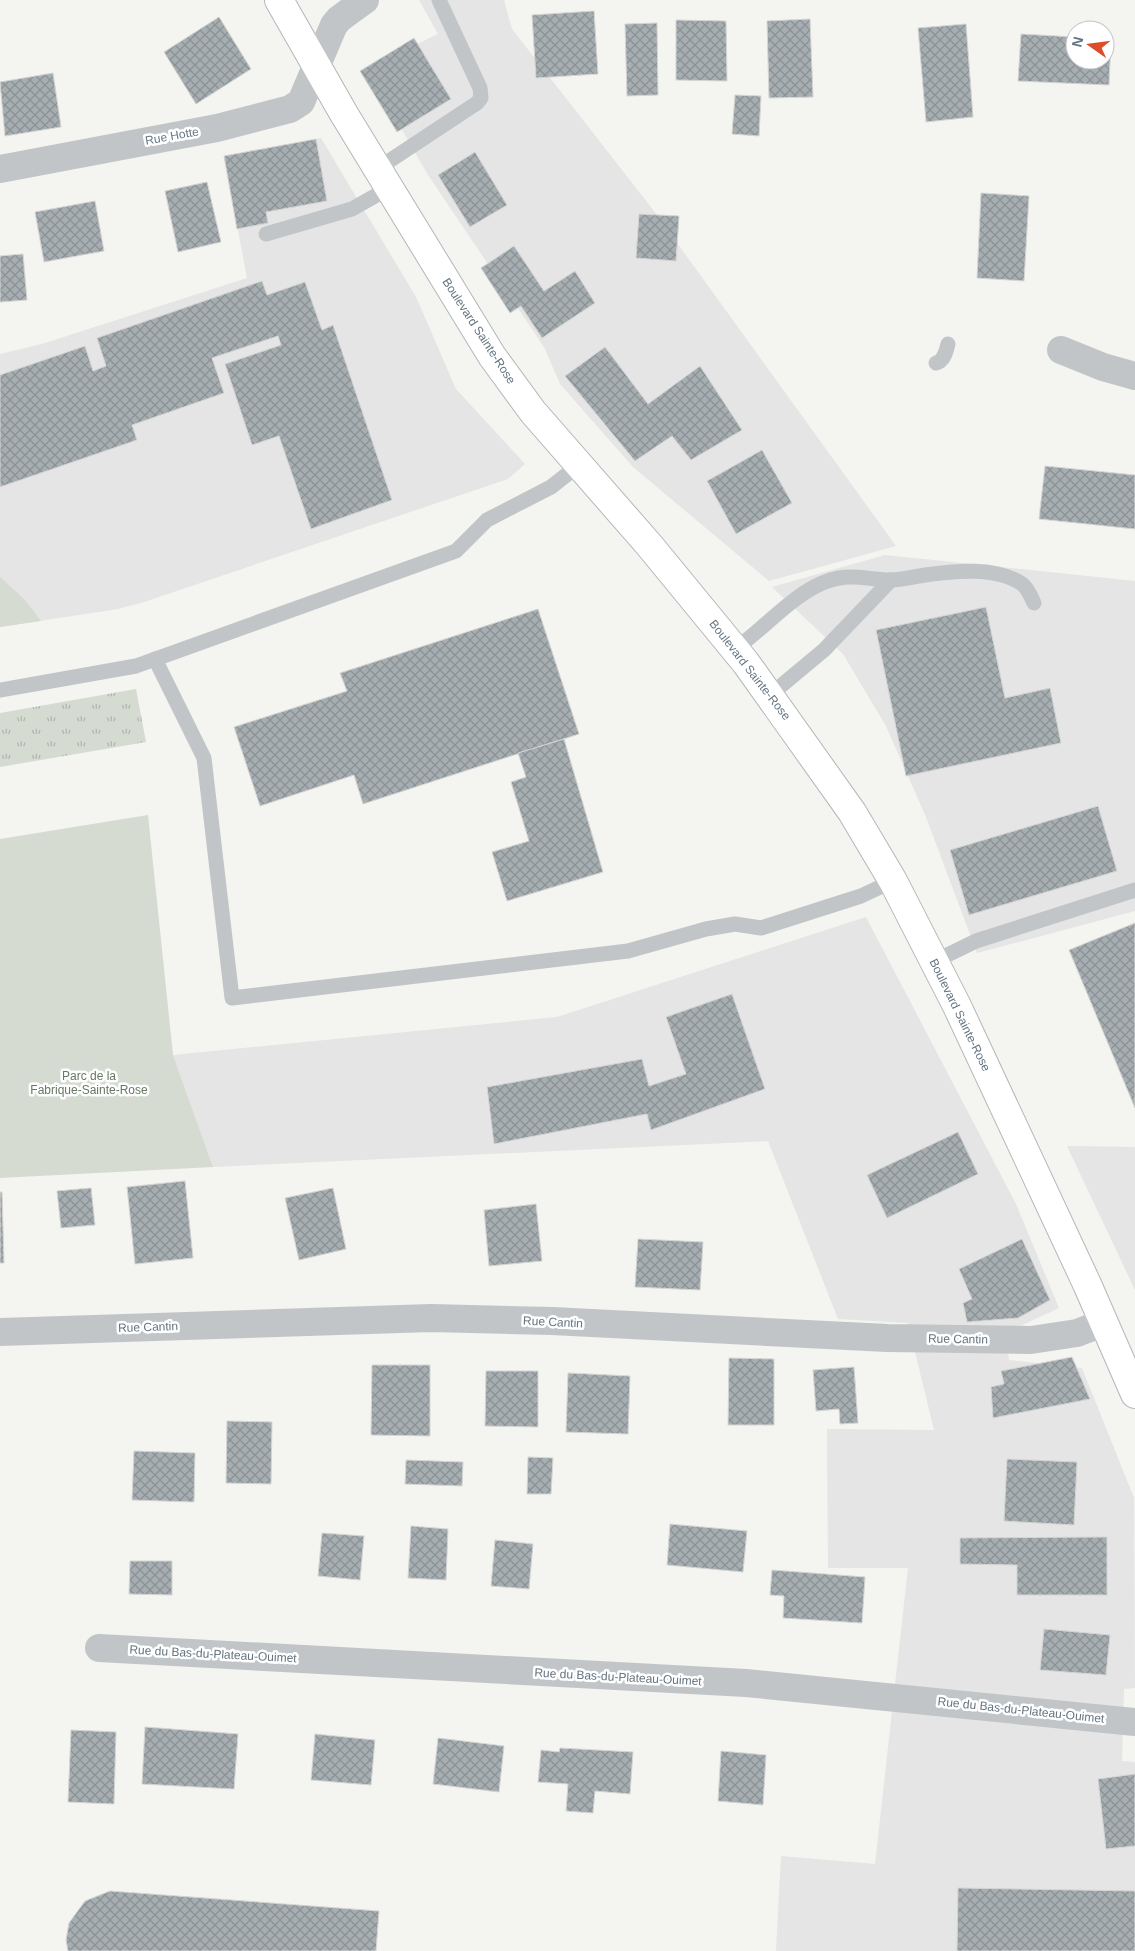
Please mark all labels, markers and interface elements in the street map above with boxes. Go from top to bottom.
north arrow [1065,20,1115,70]
text: N [1068,35,1086,49]
street label: Rue Hotte [144,124,200,148]
street label: Boulevard Sainte-Rose [440,275,519,387]
street label: Boulevard Sainte-Rose [706,617,794,723]
street label: Boulevard Sainte-Rose [927,956,993,1074]
park label: Parc de la Fabrique-Sainte-Rose [30,1069,148,1097]
street label: Rue Cantin [523,1313,583,1331]
street label: Rue Cantin [118,1319,178,1335]
street label: Rue Cantin [928,1331,988,1347]
street label: Rue du Bas-du-Plateau-Ouimet [129,1643,298,1665]
street label: Rue du Bas-du-Plateau-Ouimet [534,1666,703,1688]
street label: Rue du Bas-du-Plateau-Ouimet [937,1694,1106,1726]

